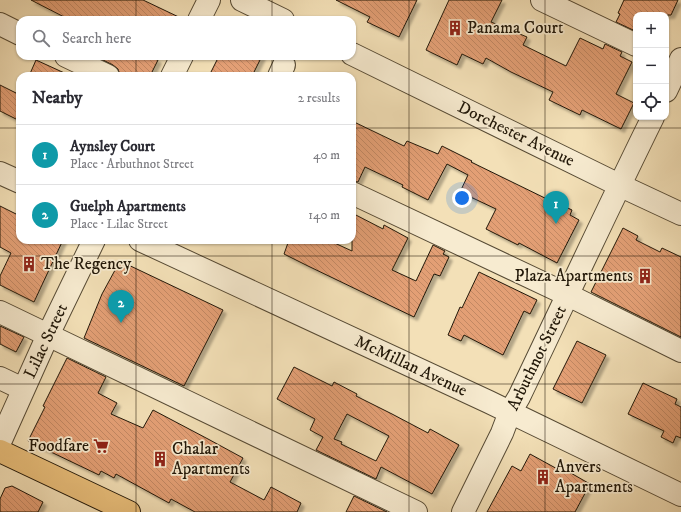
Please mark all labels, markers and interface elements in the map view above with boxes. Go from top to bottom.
map controls [633,12,669,120]
button: + [633,12,669,48]
search box [16,16,356,60]
place label: Panama Court [467,17,564,39]
building icon: Panama Court [446,19,464,37]
icon: search [30,27,52,49]
text: Search here [62,29,131,48]
button: − [633,48,669,84]
button: locate [633,84,669,120]
text: Nearby [32,87,82,109]
text: 2 results [298,90,340,106]
street label: Dorchester Avenue [454,96,578,172]
text: Aynsley Court [70,137,155,156]
text: 1 [43,147,47,163]
text: 40 m [313,147,340,163]
text: Place · Arbuthnot Street [70,156,194,172]
your location [452,188,472,208]
pin: 1 [543,191,569,224]
text: Guelph Apartments [70,197,186,216]
text: 2 [42,207,48,223]
text: 140 m [308,207,340,223]
text: Place · Lilac Street [70,216,168,232]
place label: The Regency [41,253,132,275]
building icon: The Regency [20,255,38,273]
place label: Plaza Apartments [515,265,633,287]
building icon: Plaza Apartments [636,267,654,285]
pin: 2 [108,290,134,323]
street label: Lilac Street [19,300,73,382]
street label: Arbuthnot Street [502,301,572,414]
street label: McMillan Avenue [351,330,471,402]
place label: Foodfare [28,435,89,457]
supermarket icon: Foodfare [92,437,110,455]
place label: Chalar Apartments [172,438,250,480]
building icon: Chalar Apartments [151,450,169,468]
place label: Anvers Apartments [555,456,633,498]
building icon: Anvers Apartments [534,468,552,486]

